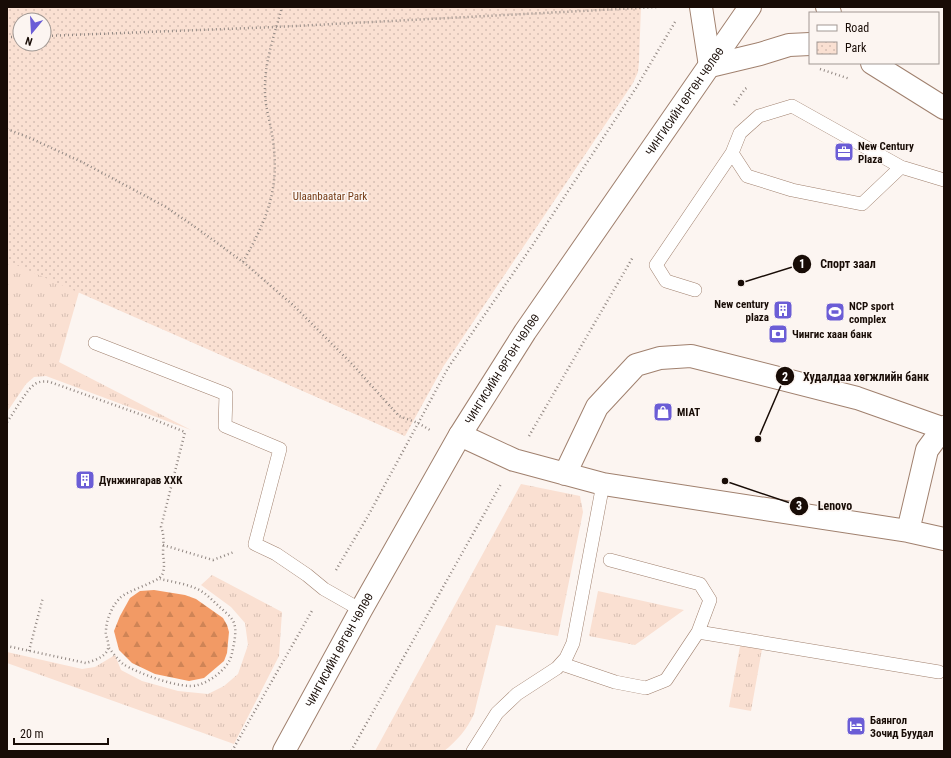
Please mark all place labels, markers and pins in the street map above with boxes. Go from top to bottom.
place label: New Century Plaza [858,140,914,166]
office icon: New Century Plaza [833,141,855,163]
callout: Спорт заал [792,252,883,276]
place label: New century plaza [714,298,769,324]
building icon: New century plaza [772,299,794,321]
place label: NCP sport complex [849,300,895,326]
sports icon: NCP sport complex [824,301,846,323]
bank icon: Чингис хаан банк [767,323,789,345]
place label: Чингис хаан банк [792,328,872,341]
callout: Худалдаа хөгжлийн банк [775,364,937,388]
shop icon: MIAT [652,401,674,423]
place label: MIAT [677,406,700,419]
building icon: Дүнжингарав ХХК [74,469,96,491]
place label: Дүнжингарав ХХК [99,474,183,487]
callout: Lenovo [789,494,860,518]
place label: Баянгол Зочид Буудал [870,714,933,740]
hotel icon: Баянгол Зочид Буудал [845,715,867,737]

